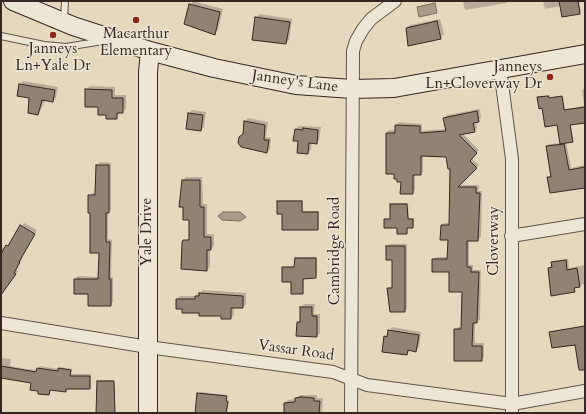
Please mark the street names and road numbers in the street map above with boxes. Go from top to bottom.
street label: Janney's Lane [251,67,339,97]
street label: Cambridge Road [327,197,345,305]
street label: Yale Drive [139,198,157,266]
street label: Cloverway [486,206,504,276]
street label: Vassar Road [257,337,335,365]

